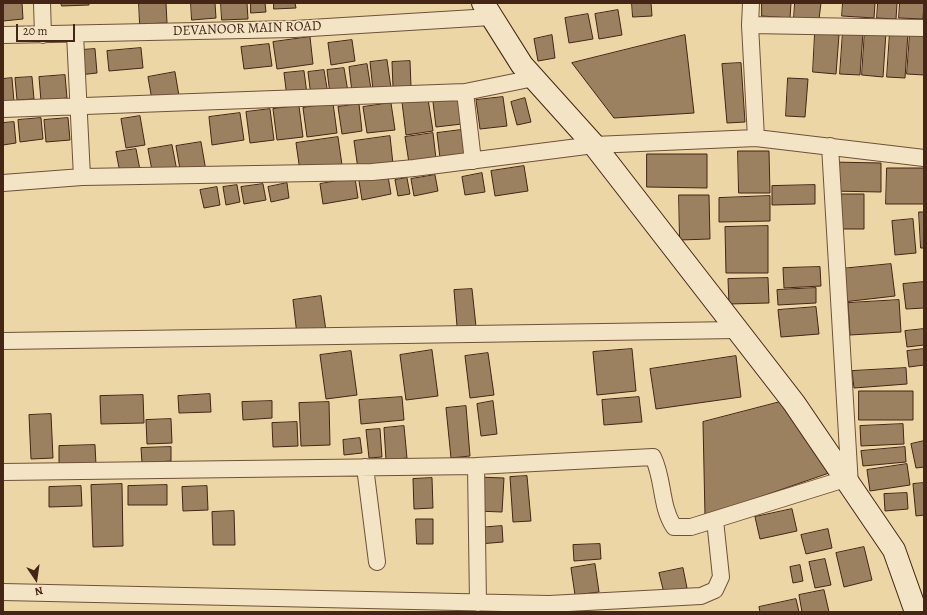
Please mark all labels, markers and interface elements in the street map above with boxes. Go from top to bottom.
scale bar [18,16,77,42]
street label: DEVANOOR MAIN ROAD [172,18,322,40]
text: 20 m [23,23,47,39]
north arrow [16,559,56,599]
text: N [33,583,44,599]

